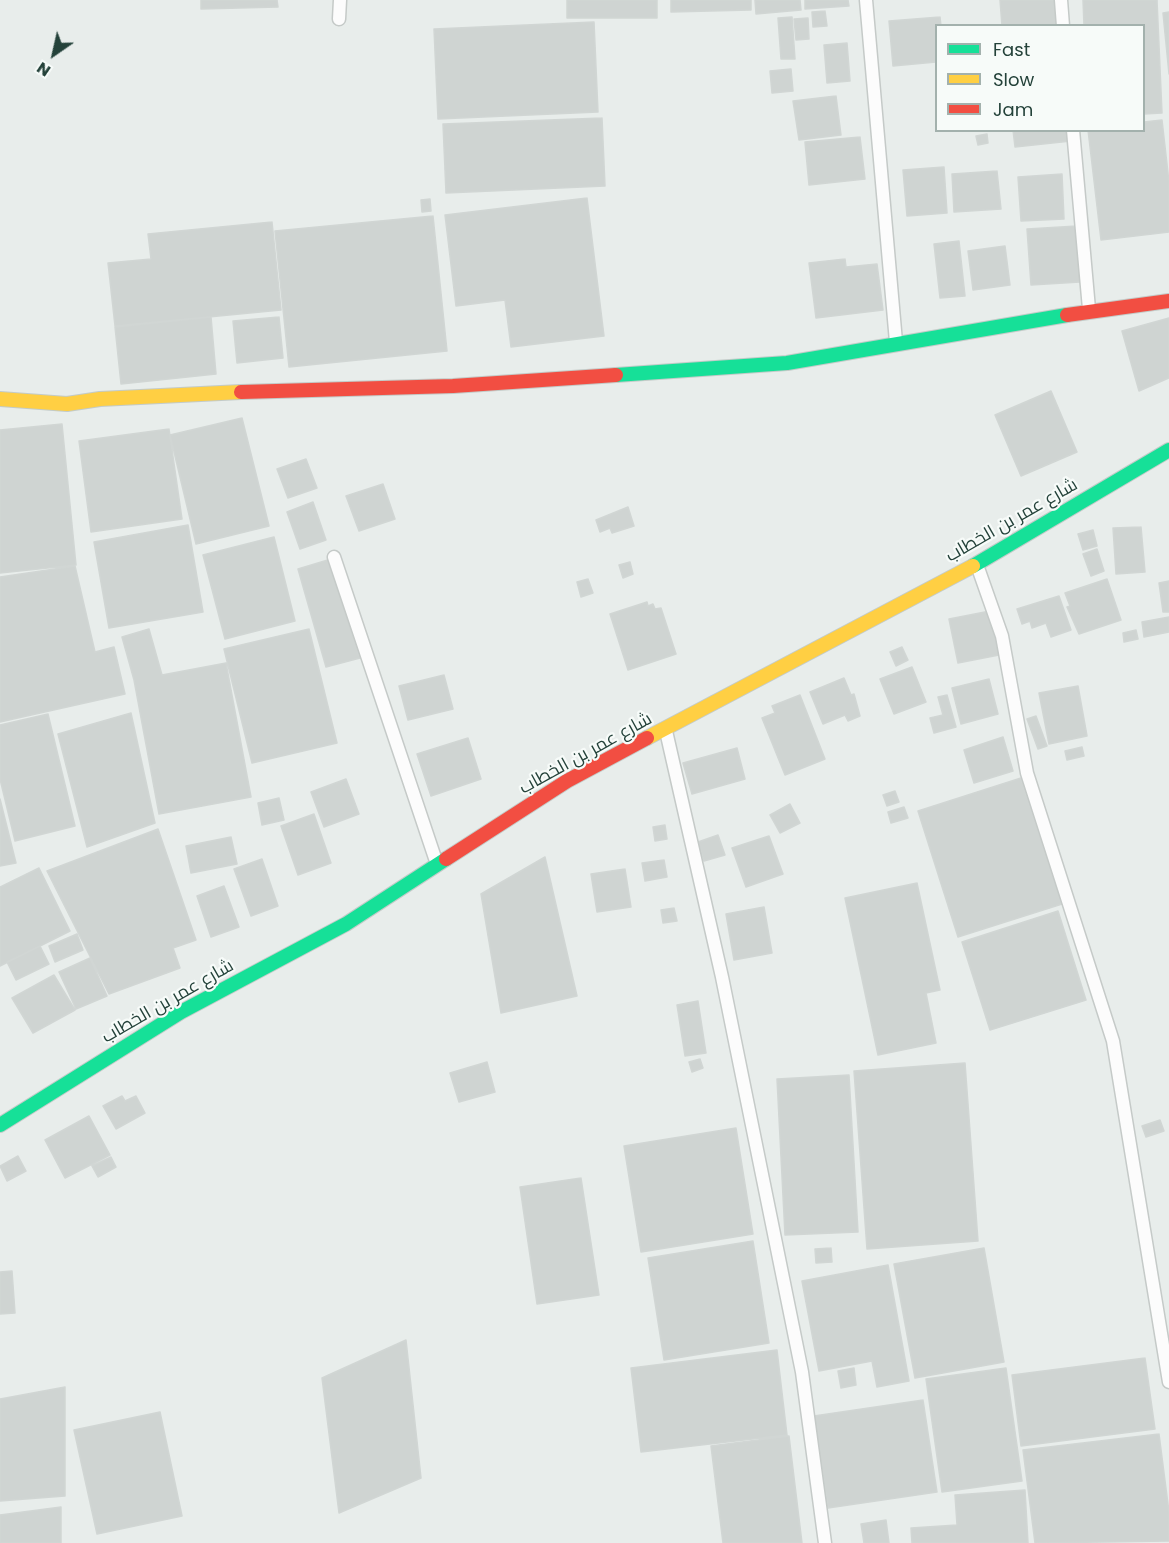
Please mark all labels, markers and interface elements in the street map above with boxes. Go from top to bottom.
north arrow [24,24,84,84]
legend [935,24,1145,132]
text: Fast [993,37,1030,62]
text: N [32,56,55,82]
text: Slow [993,67,1034,92]
text: Jam [993,97,1033,122]
street label: شارع عمر بن الخطاب [942,475,1082,567]
street label: شارع عمر بن الخطاب [516,709,656,799]
street label: شارع عمر بن الخطاب [98,956,238,1048]

